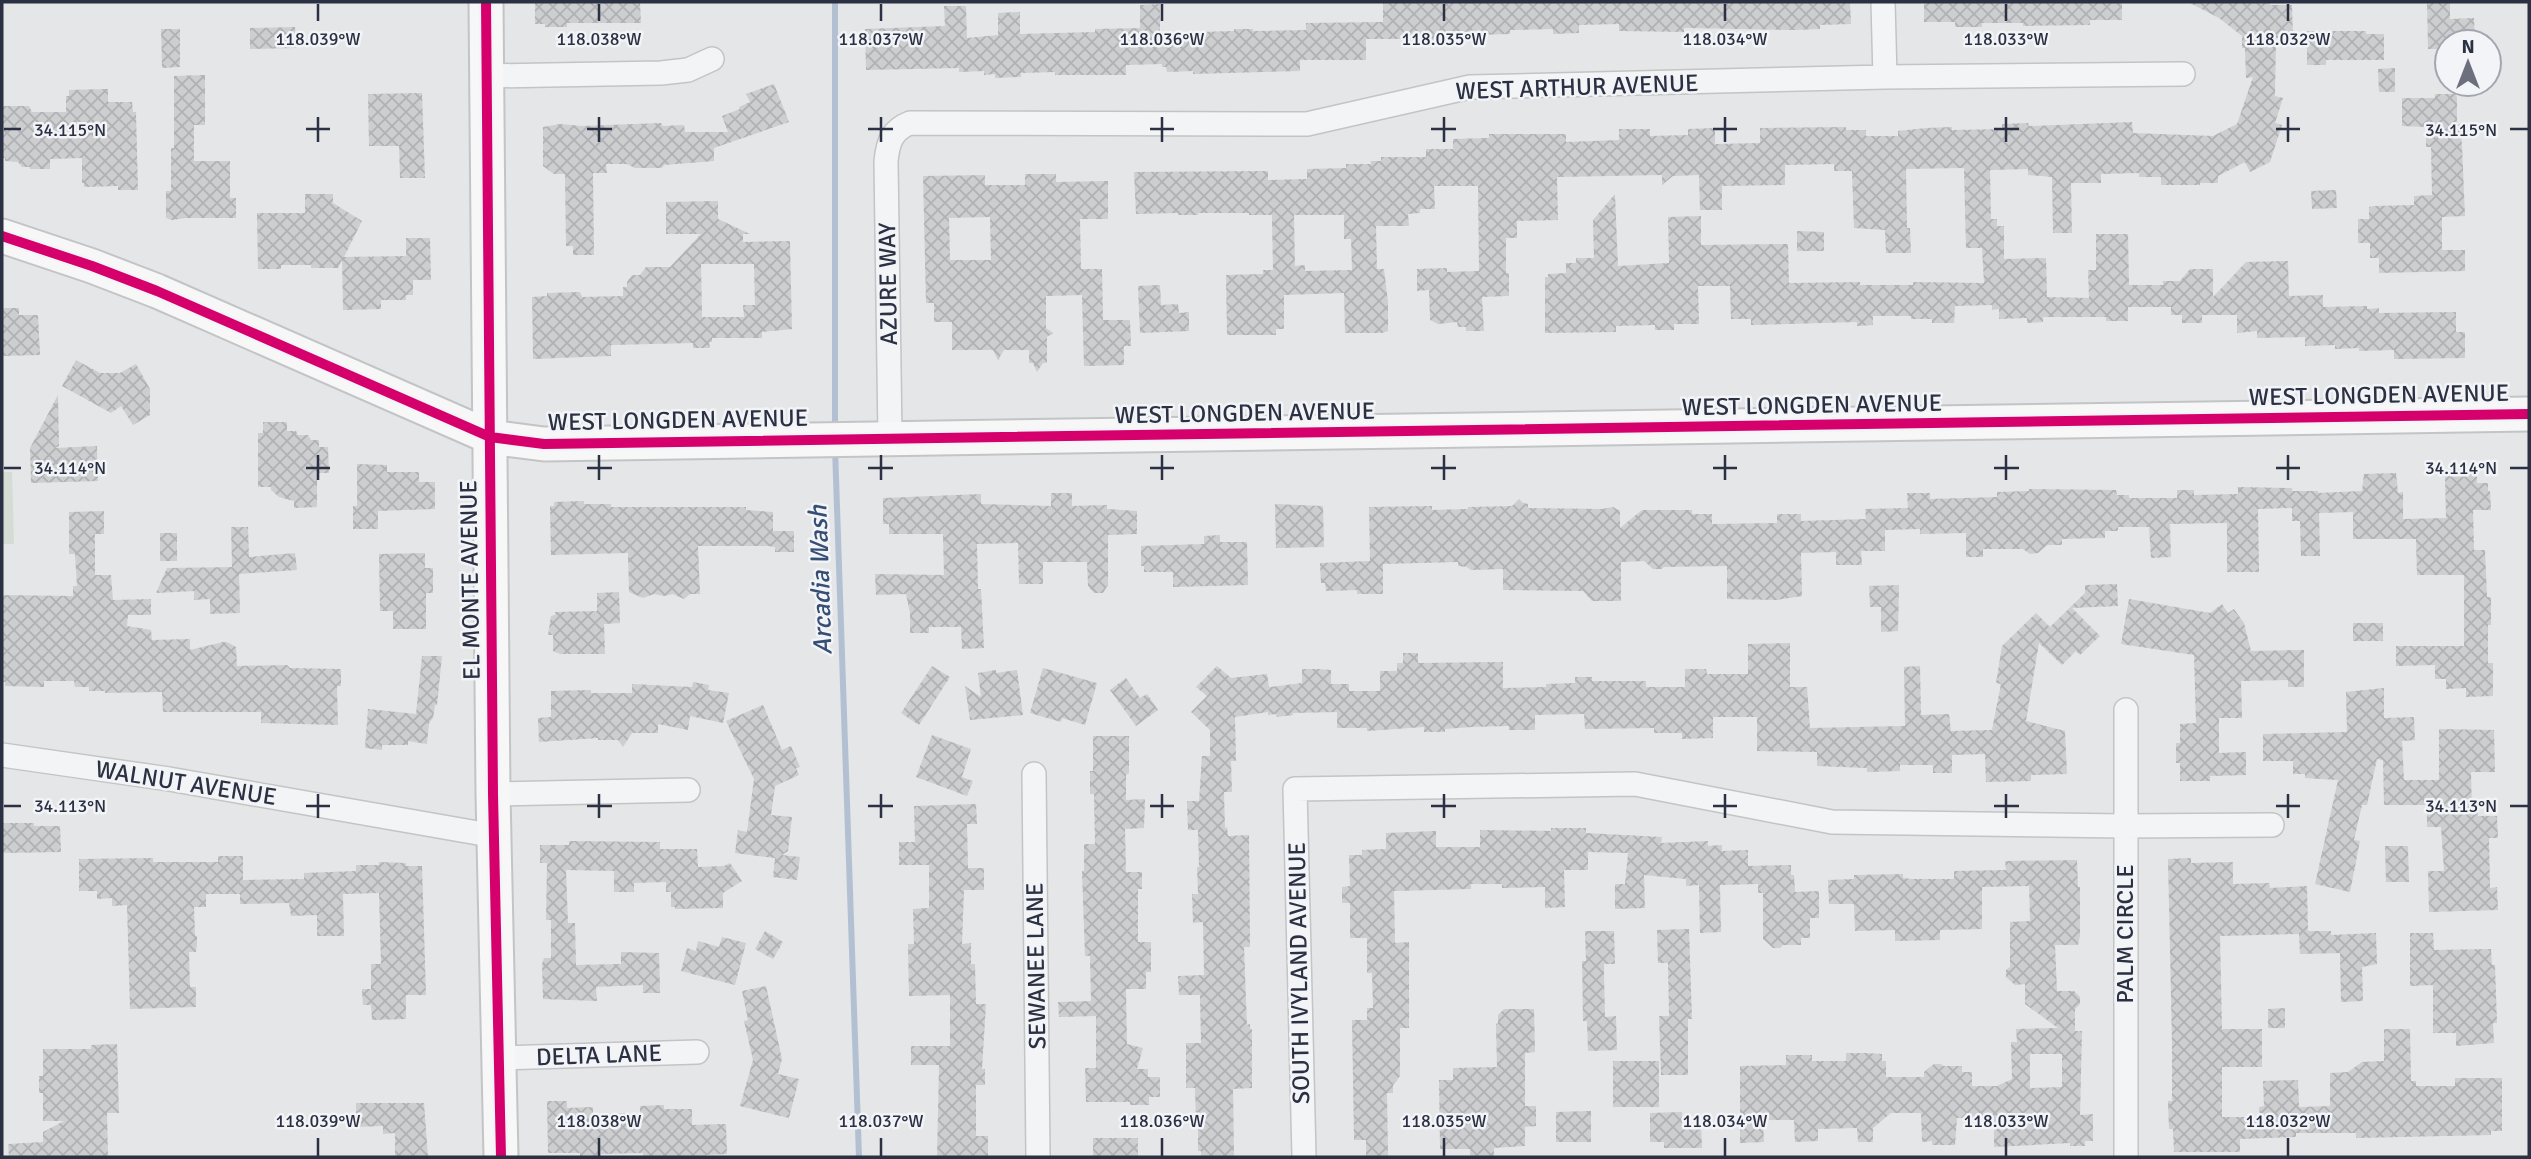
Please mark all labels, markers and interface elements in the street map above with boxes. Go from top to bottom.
text: 118.039°W [275,28,361,50]
text: 118.038°W [556,28,642,50]
text: 118.037°W [838,28,924,50]
text: 118.036°W [1119,28,1205,50]
text: 118.035°W [1401,28,1487,50]
text: 118.034°W [1682,28,1768,50]
text: 118.033°W [1963,28,2049,50]
text: 118.032°W [2245,28,2331,50]
north arrow [2433,28,2503,98]
text: N [2461,35,2475,59]
street label: WEST ARTHUR AVENUE [1455,68,1699,106]
text: 34.115°N [34,119,106,141]
text: 34.115°N [2425,119,2497,141]
street label: AZURE WAY [872,222,904,346]
street label: WEST LONGDEN AVENUE [2248,378,2510,412]
street label: WEST LONGDEN AVENUE [1681,388,1943,422]
street label: WEST LONGDEN AVENUE [1114,396,1376,430]
street label: WEST LONGDEN AVENUE [547,403,809,437]
text: 34.114°N [34,457,106,479]
text: 34.114°N [2425,457,2497,479]
street label: EL MONTE AVENUE [453,480,487,680]
water label: Arcadia Wash [802,504,840,655]
street label: WALNUT AVENUE [93,754,279,812]
text: 34.113°N [34,795,106,817]
text: 34.113°N [2425,795,2497,817]
street label: SOUTH IVYLAND AVENUE [1282,842,1316,1104]
street label: PALM CIRCLE [2110,864,2140,1004]
street label: SEWANEE LANE [1020,882,1052,1050]
street label: DELTA LANE [535,1038,663,1072]
text: 118.039°W [275,1110,361,1132]
text: 118.038°W [556,1110,642,1132]
text: 118.037°W [838,1110,924,1132]
text: 118.036°W [1119,1110,1205,1132]
text: 118.035°W [1401,1110,1487,1132]
text: 118.034°W [1682,1110,1768,1132]
text: 118.033°W [1963,1110,2049,1132]
text: 118.032°W [2245,1110,2331,1132]

